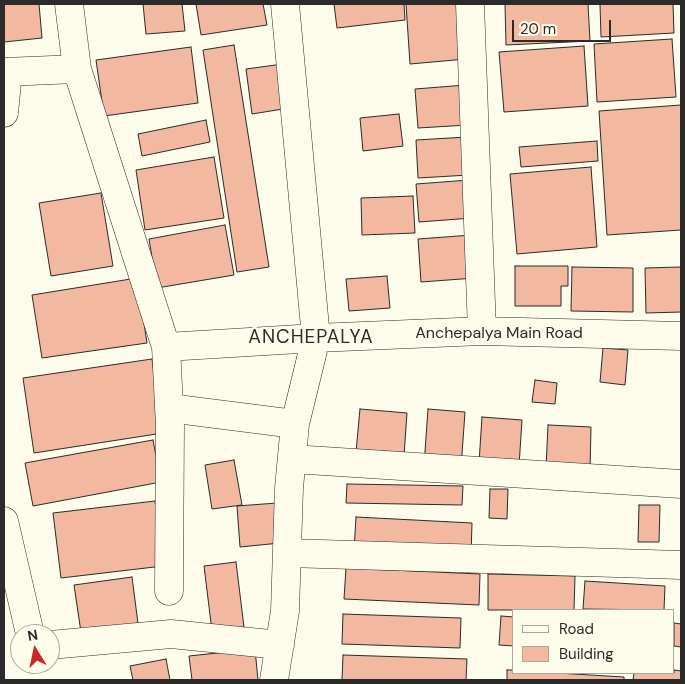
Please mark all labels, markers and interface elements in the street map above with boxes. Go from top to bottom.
scale bar [515,10,614,42]
text: 20 m [520,19,556,39]
street label: Anchepalya Main Road [415,324,583,344]
district label: ANCHEPALYA [247,327,375,349]
legend [512,609,675,674]
text: Road [559,619,594,639]
north arrow [10,624,60,674]
text: N [26,625,39,645]
text: Building [559,644,614,664]

